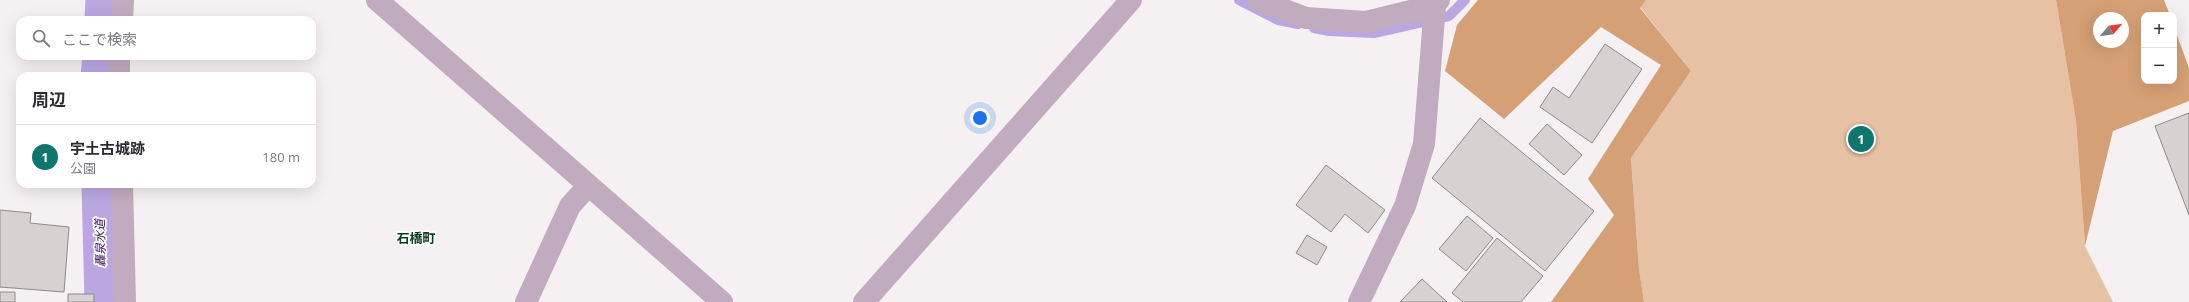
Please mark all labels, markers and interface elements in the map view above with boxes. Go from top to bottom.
north arrow [2093,12,2129,48]
map controls [2141,12,2177,84]
button: + [2141,12,2177,48]
search box [16,16,316,60]
icon: search [30,27,52,49]
text: ここで検索 [62,29,137,49]
button: − [2141,48,2177,84]
text: 周辺 [32,88,66,111]
your location [970,108,990,128]
pin: 1 [1848,124,1874,154]
text: 宇土古城跡 [70,138,145,158]
text: 1 [41,148,49,166]
text: 180 m [262,148,300,166]
text: 公園 [70,159,96,177]
water label: 轟泉水道 [91,217,109,267]
district label: 石橋町 [396,229,436,247]

